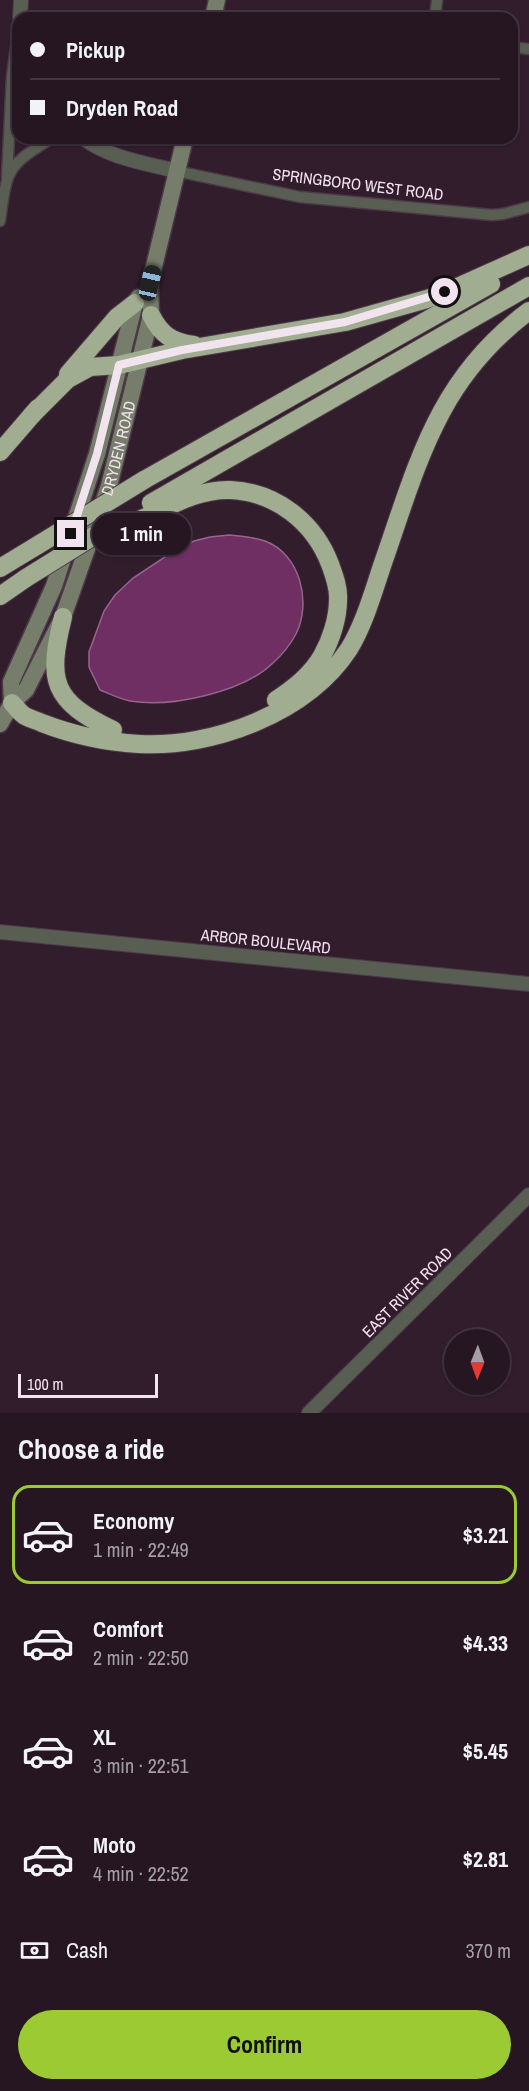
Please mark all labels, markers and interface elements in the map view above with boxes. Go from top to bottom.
text: Pickup [66,35,125,65]
text: Dryden Road [66,93,178,123]
street label: SPRINGBORO WEST ROAD [271,163,445,205]
car [137,263,163,303]
route start [431,278,458,305]
street label: DRYDEN ROAD [96,398,141,499]
callout: 1 min [92,513,191,555]
route end [57,520,84,547]
text: 1 min [120,520,163,547]
street label: ARBOR BOULEVARD [199,923,332,959]
street label: EAST RIVER ROAD [357,1242,457,1342]
north arrow [444,1329,510,1395]
map controls [444,1329,510,1395]
scale bar [18,1371,158,1398]
text: 100 m [27,1373,63,1395]
text: Choose a ride [18,1431,164,1467]
text: Economy [93,1506,174,1536]
icon: car [21,1508,75,1562]
text: $3.21 [463,1520,508,1550]
text: 1 min · 22:49 [93,1536,189,1563]
text: Comfort [93,1614,163,1644]
icon: car [21,1616,75,1670]
text: $4.33 [463,1628,508,1658]
text: 2 min · 22:50 [93,1644,189,1671]
text: XL [93,1722,116,1752]
icon: car [21,1724,75,1778]
text: $5.45 [463,1736,508,1766]
text: 3 min · 22:51 [93,1752,189,1779]
text: Moto [93,1830,136,1860]
icon: car [21,1832,75,1886]
text: $2.81 [463,1844,508,1874]
text: 4 min · 22:52 [93,1860,189,1887]
icon: cash [18,1934,51,1967]
text: Cash [66,1935,108,1965]
text: 370 m [465,1937,511,1964]
button: Confirm [18,2010,511,2079]

